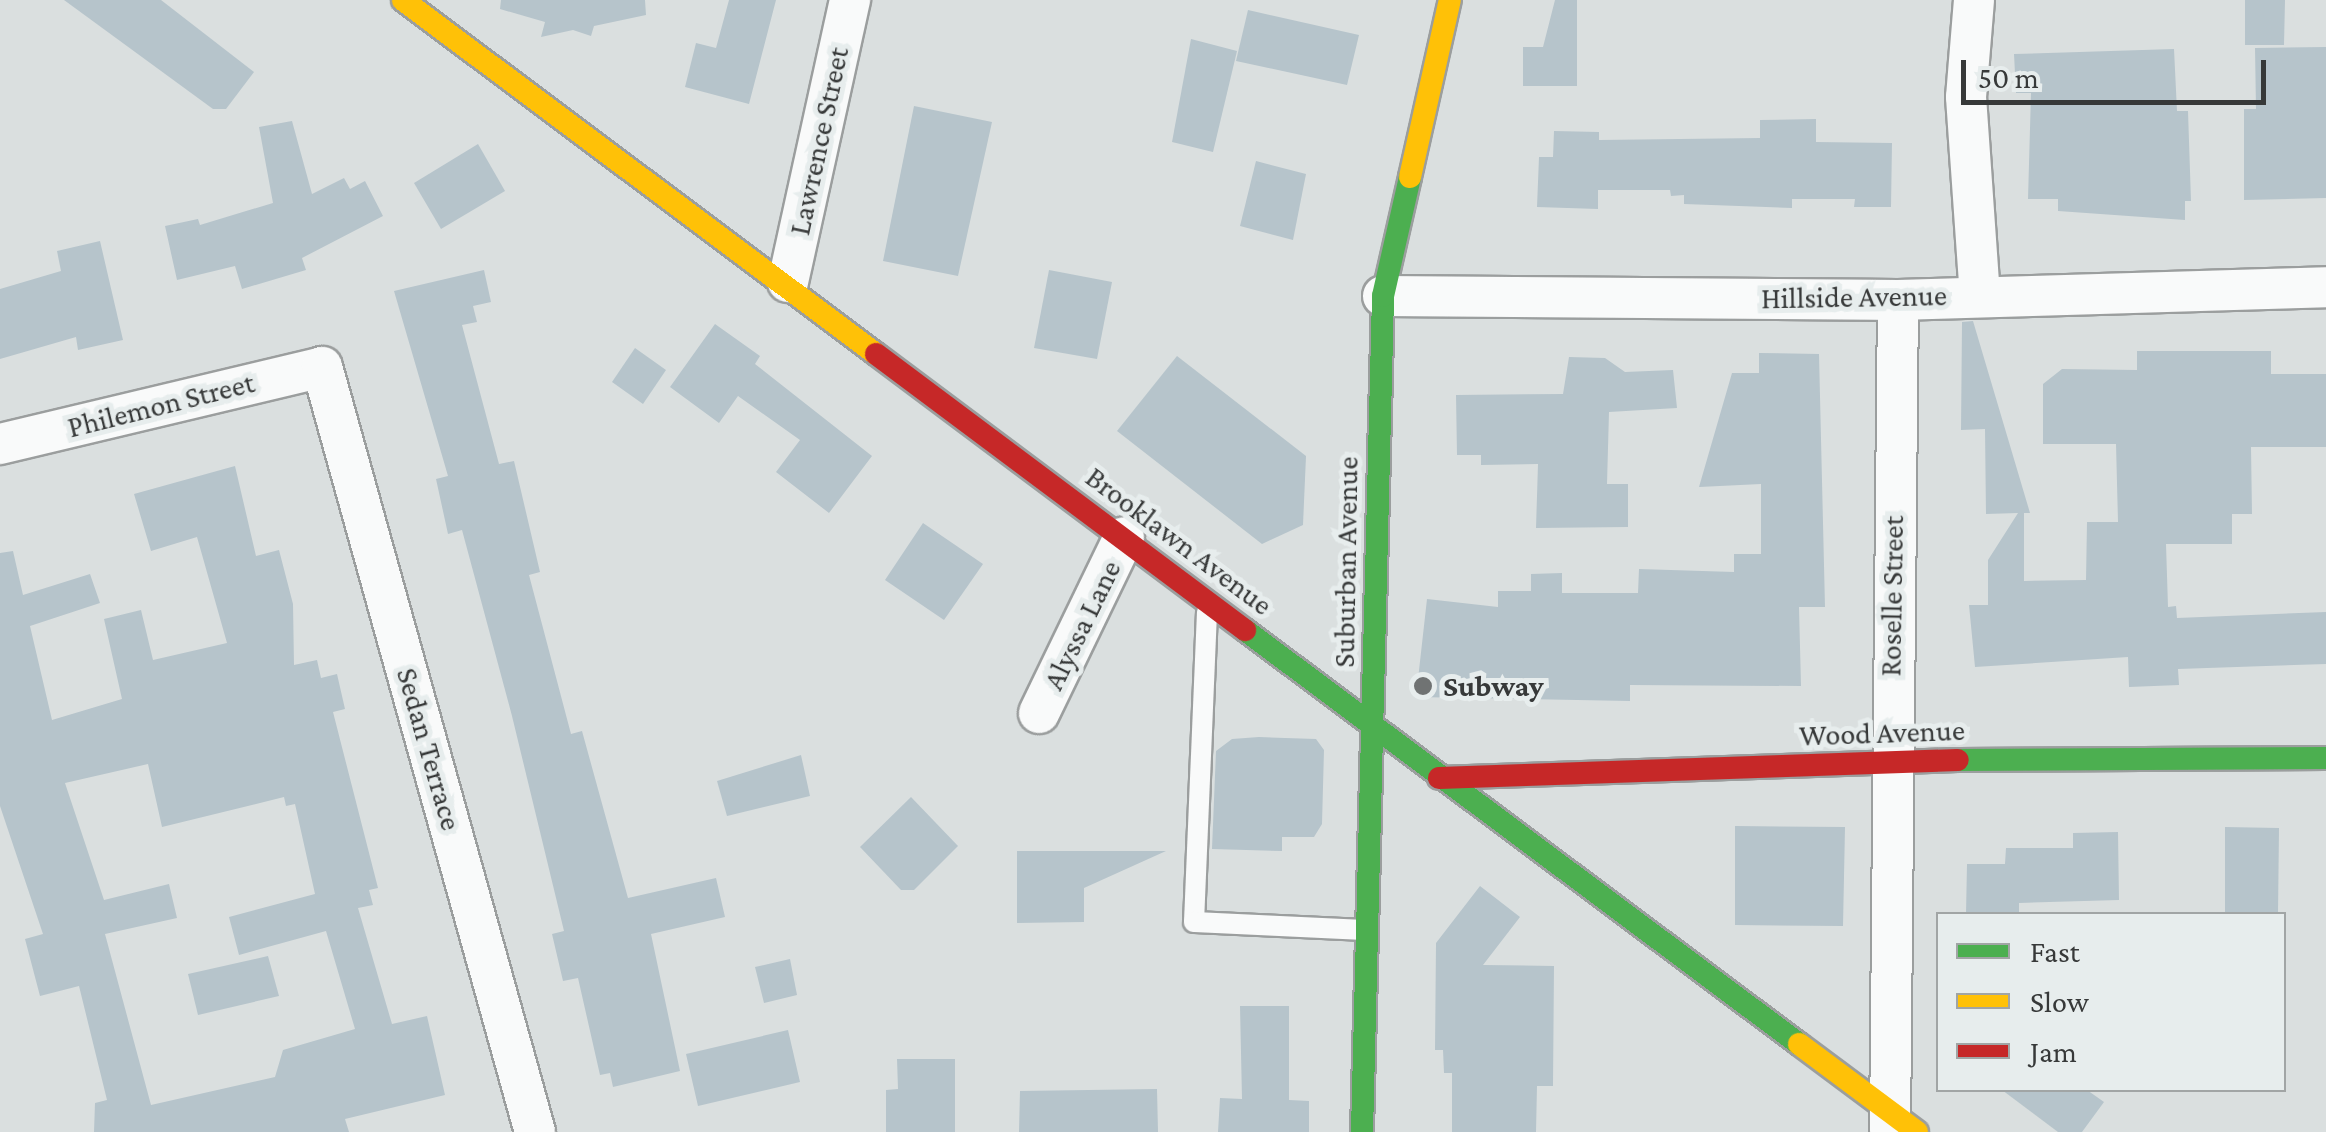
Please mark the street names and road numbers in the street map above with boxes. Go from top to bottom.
street label: Lawrence Street [781,44,857,238]
street label: Hillside Avenue [1761,277,1947,317]
street label: Philemon Street [64,364,258,446]
street label: Suburban Avenue [1326,456,1366,668]
street label: Brooklawn Avenue [1079,459,1279,623]
street label: Roselle Street [1873,515,1911,677]
street label: Alyssa Lane [1035,554,1129,696]
street label: Sedan Terrace [389,664,469,834]
street label: Wood Avenue [1799,712,1965,754]

